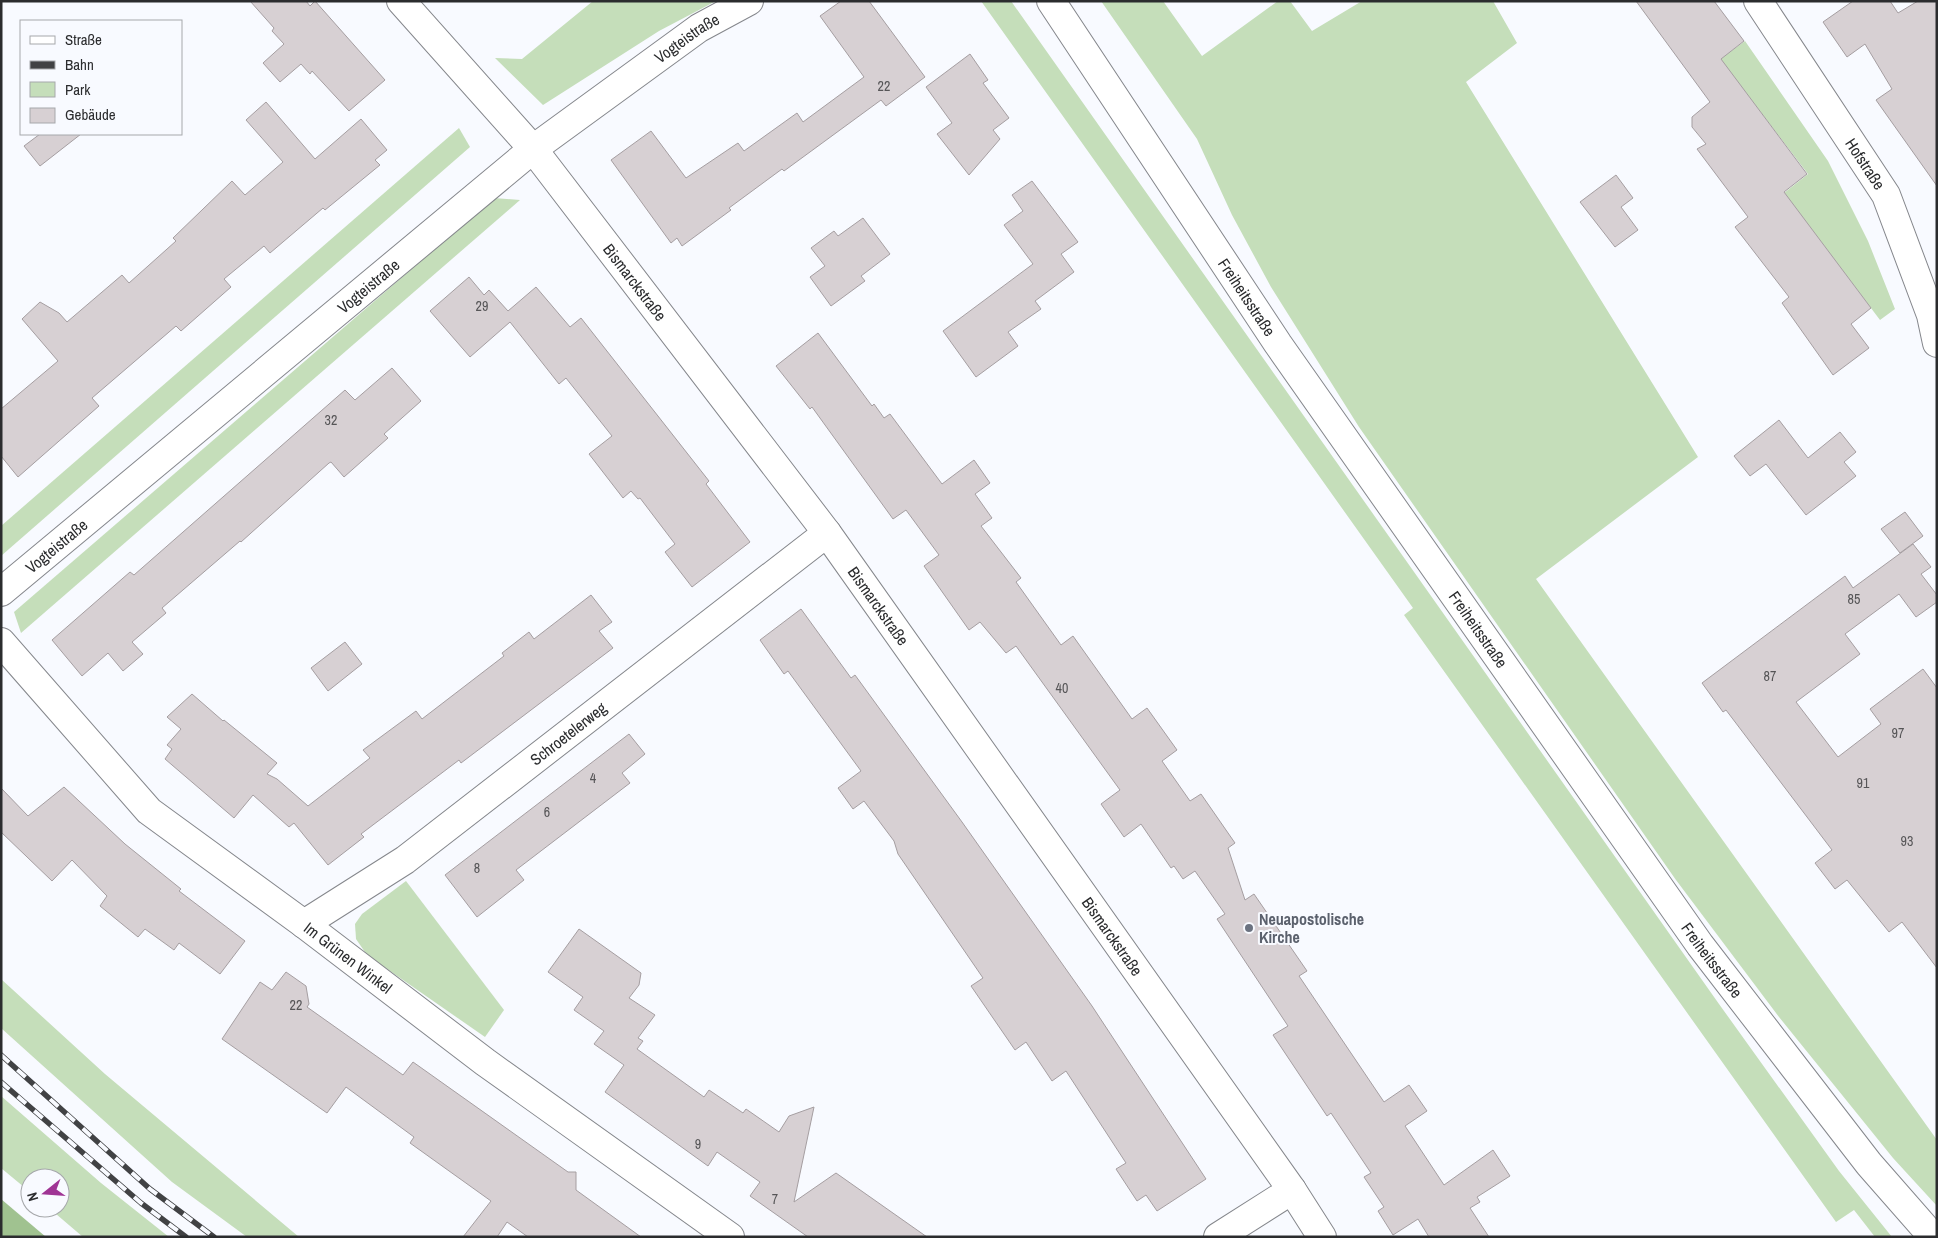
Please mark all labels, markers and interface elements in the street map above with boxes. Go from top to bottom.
street label: Vogteistraße [650,8,723,68]
legend [20,20,182,135]
text: Straße [65,29,102,50]
text: Bahn [65,54,94,75]
house number: 22 [878,77,890,95]
text: Park [65,79,91,100]
text: Gebäude [65,104,116,125]
street label: Hofstraße [1840,134,1890,194]
street label: Bismarckstraße [598,239,672,325]
street label: Vogteistraße [333,254,404,318]
street label: Freiheitsstraße [1213,254,1281,340]
house number: 29 [476,297,488,315]
house number: 32 [325,411,337,429]
street label: Vogteistraße [21,514,92,578]
street label: Bismarckstraße [843,562,914,650]
street label: Freiheitsstraße [1444,587,1513,672]
house number: 85 [1848,590,1860,608]
house number: 87 [1764,667,1776,685]
house number: 40 [1056,679,1068,697]
street label: Schroetelerweg [525,696,612,770]
house number: 97 [1892,724,1904,742]
house number: 4 [590,769,597,787]
house number: 91 [1857,774,1870,792]
house number: 6 [544,803,550,821]
house number: 93 [1901,832,1913,850]
house number: 8 [474,859,480,877]
street label: Bismarckstraße [1077,892,1148,980]
place label: Neuapostolische Kirche [1259,908,1364,948]
street label: Im Grünen Winkel [299,917,397,999]
street label: Freiheitsstraße [1677,918,1748,1002]
marker: Neuapostolische Kirche [1243,922,1255,934]
house number: 22 [290,996,302,1014]
house number: 9 [695,1135,701,1153]
north arrow [20,1168,70,1218]
text: N [23,1190,42,1203]
house number: 7 [772,1190,778,1208]

